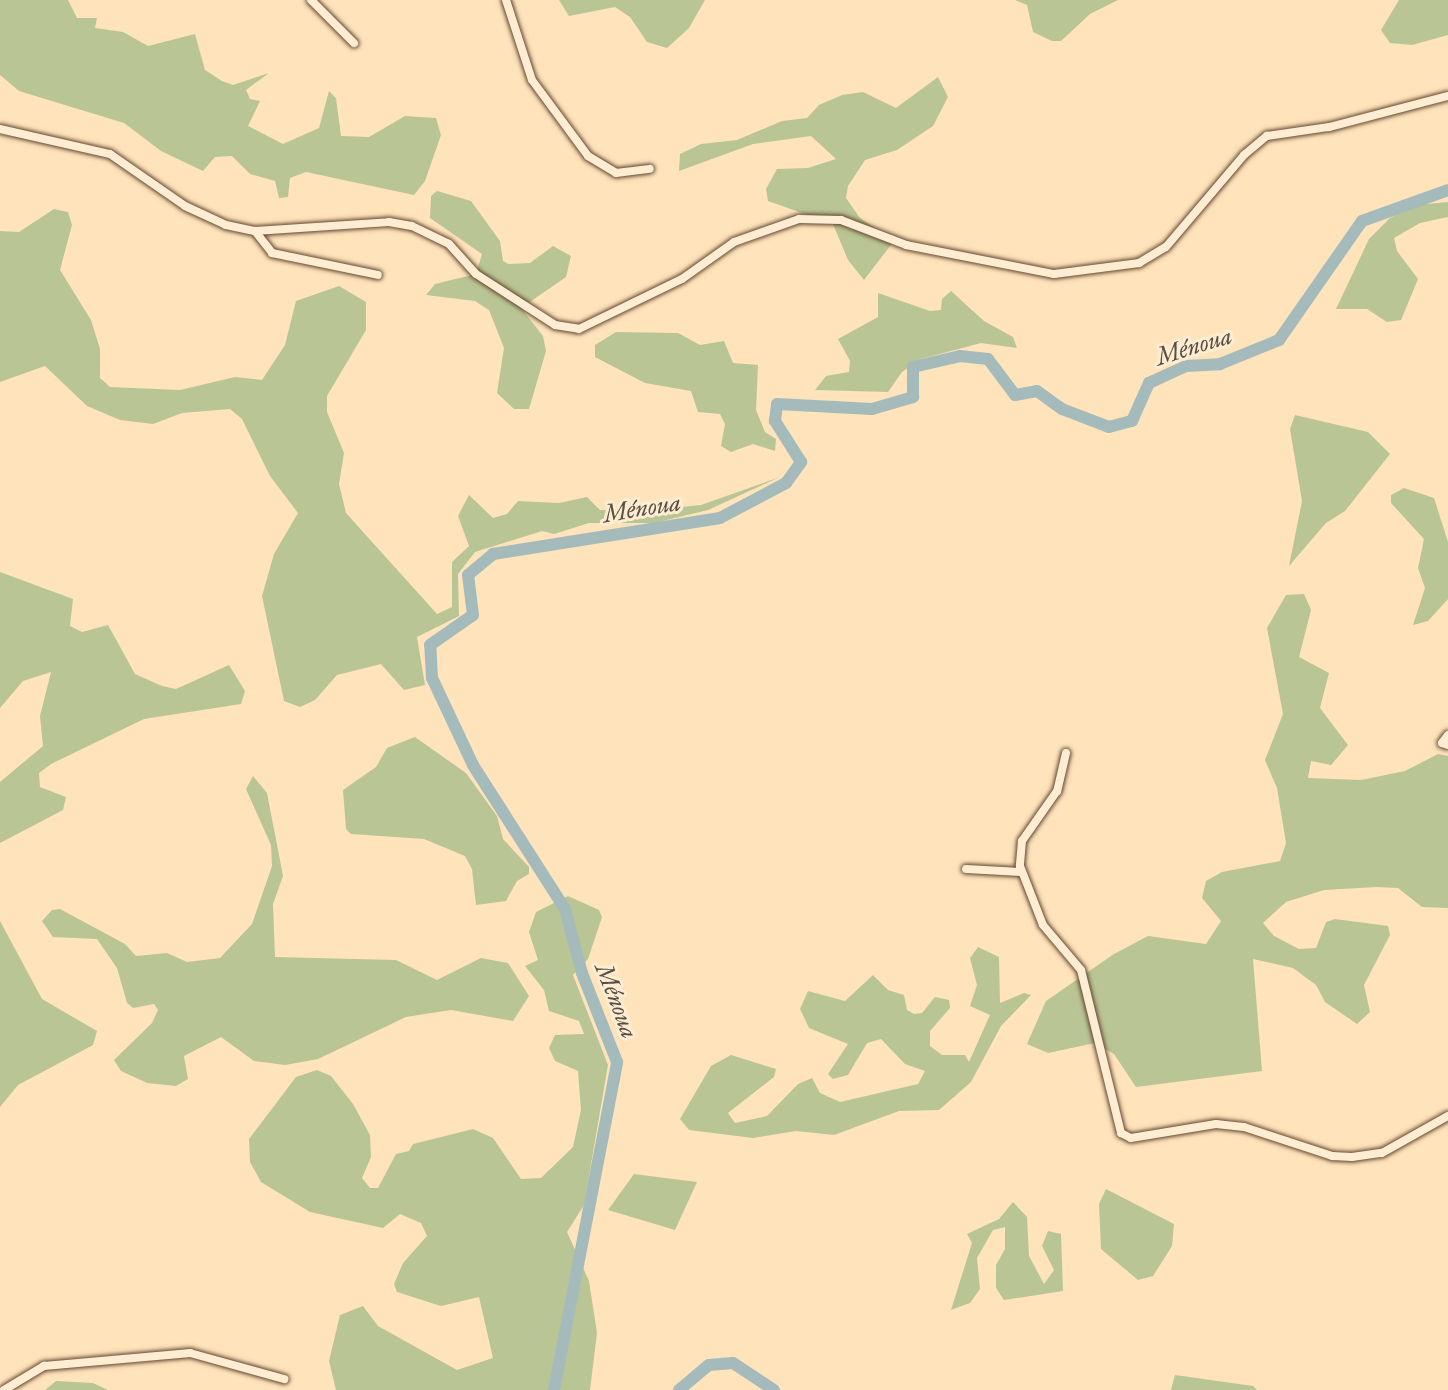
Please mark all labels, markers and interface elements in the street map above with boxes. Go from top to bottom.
water label: Ménoua [1153,322,1235,372]
water label: Ménoua [601,489,683,529]
water label: Ménoua [589,960,643,1042]

